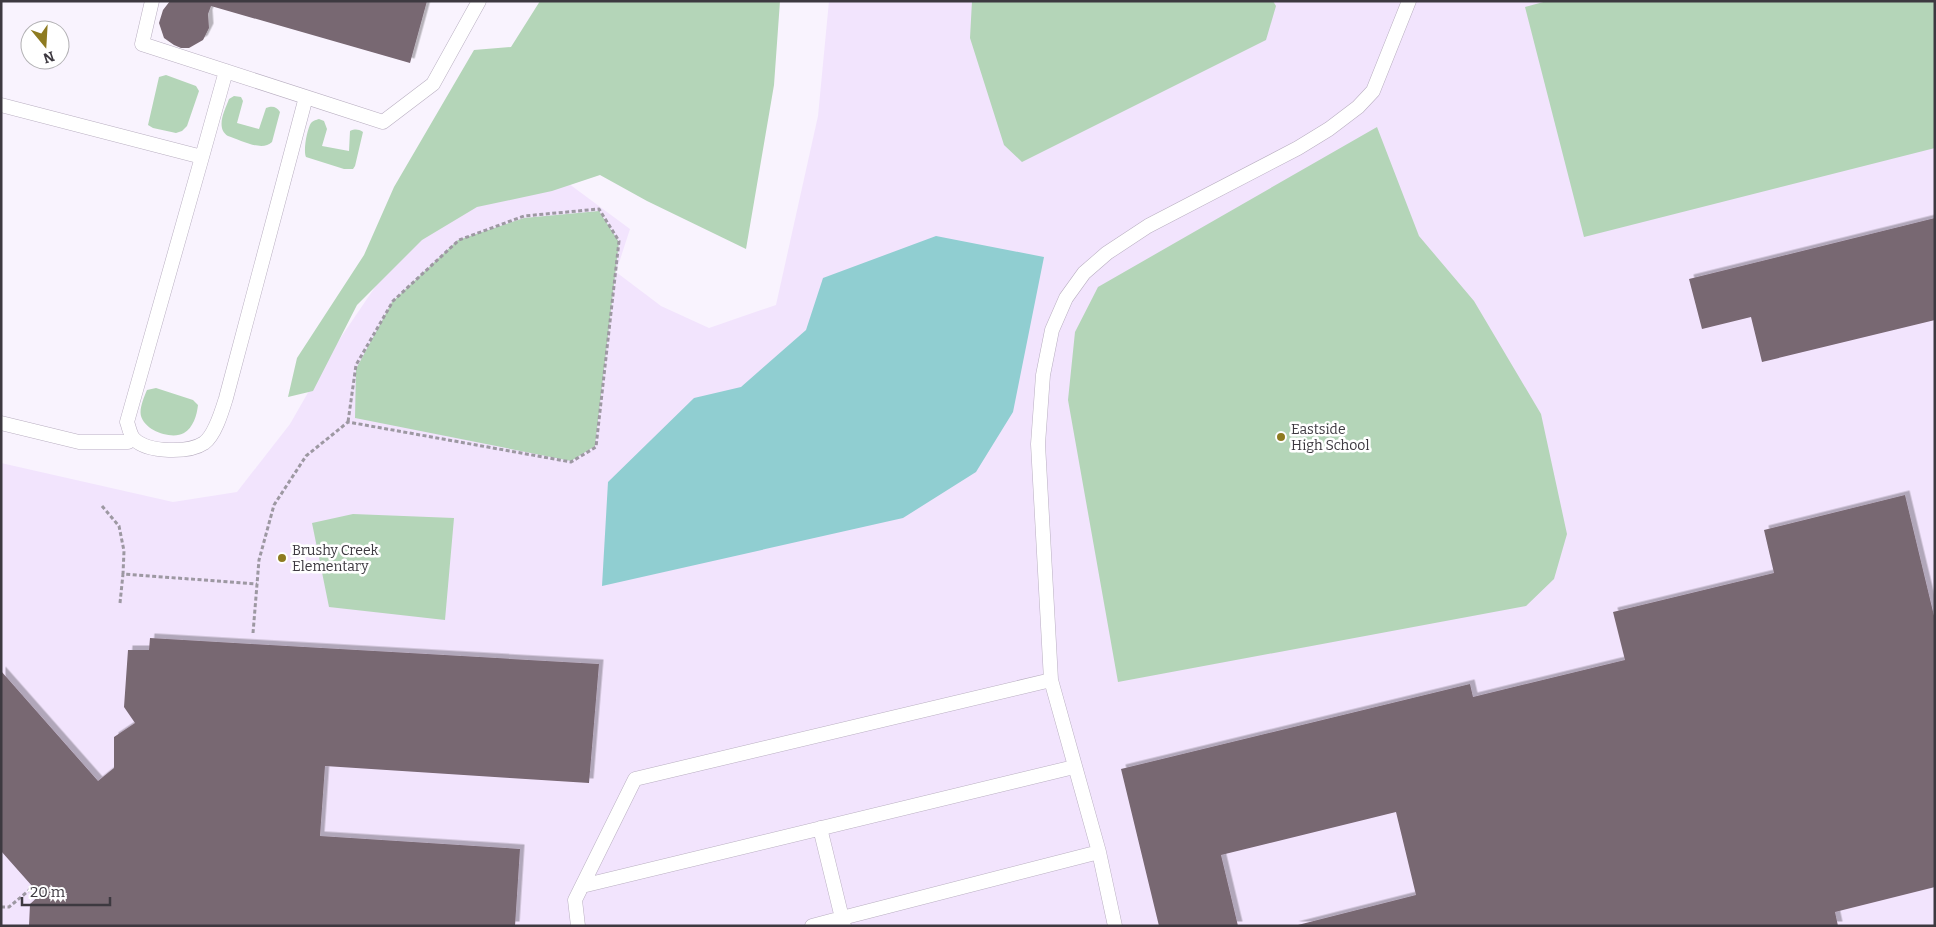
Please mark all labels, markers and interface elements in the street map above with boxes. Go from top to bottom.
north arrow [20,20,70,70]
text: N [41,47,57,67]
place label: Eastside High School [1291,421,1369,454]
marker: Eastside High School [1275,431,1287,443]
place label: Brushy Creek Elementary [292,542,379,575]
marker: Brushy Creek Elementary [276,552,288,564]
scale bar [22,874,110,906]
text: 20 m [30,883,66,901]

